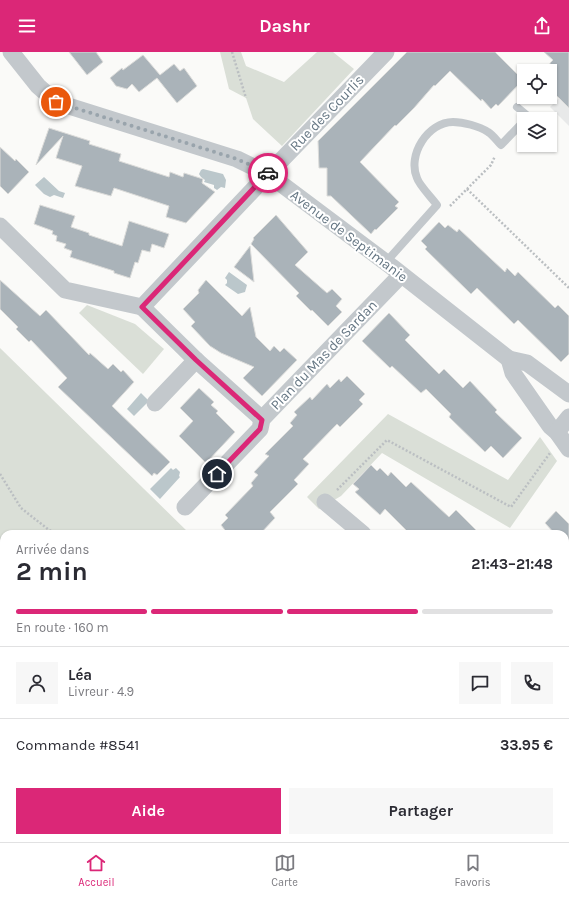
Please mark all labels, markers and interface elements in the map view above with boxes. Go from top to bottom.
icon: menu [16,15,38,37]
text: Dashr [259,15,310,37]
icon: share [531,15,553,37]
map controls [517,64,557,152]
button: locate [517,64,557,104]
street label: Rue des Courlis [287,72,367,154]
pin [39,85,73,119]
icon: bag [45,91,67,113]
button: layers [517,112,557,152]
courier [248,153,288,193]
icon: car [257,162,279,184]
street label: Avenue de Septimanie [287,186,411,286]
street label: Plan du Mas de Sardan [267,297,381,413]
pin [200,457,234,491]
icon: home [206,463,228,485]
text: Arrivée dans [16,542,89,557]
text: 21:43–21:48 [471,555,553,573]
text: 2 min [16,556,88,587]
text: En route · 160 m [16,620,109,635]
button: person [16,662,58,704]
button: chat [459,662,501,704]
button: phone [511,662,553,704]
text: Léa [68,666,92,684]
text: Livreur · 4.9 [68,684,134,699]
text: Commande #8541 [16,736,139,754]
text: 33.95 € [500,736,553,754]
button: Aide [16,788,281,834]
button: Partager [289,788,553,834]
tab: Accueil [78,852,115,889]
tab: Carte [271,852,298,889]
tab: Favoris [455,852,491,889]

